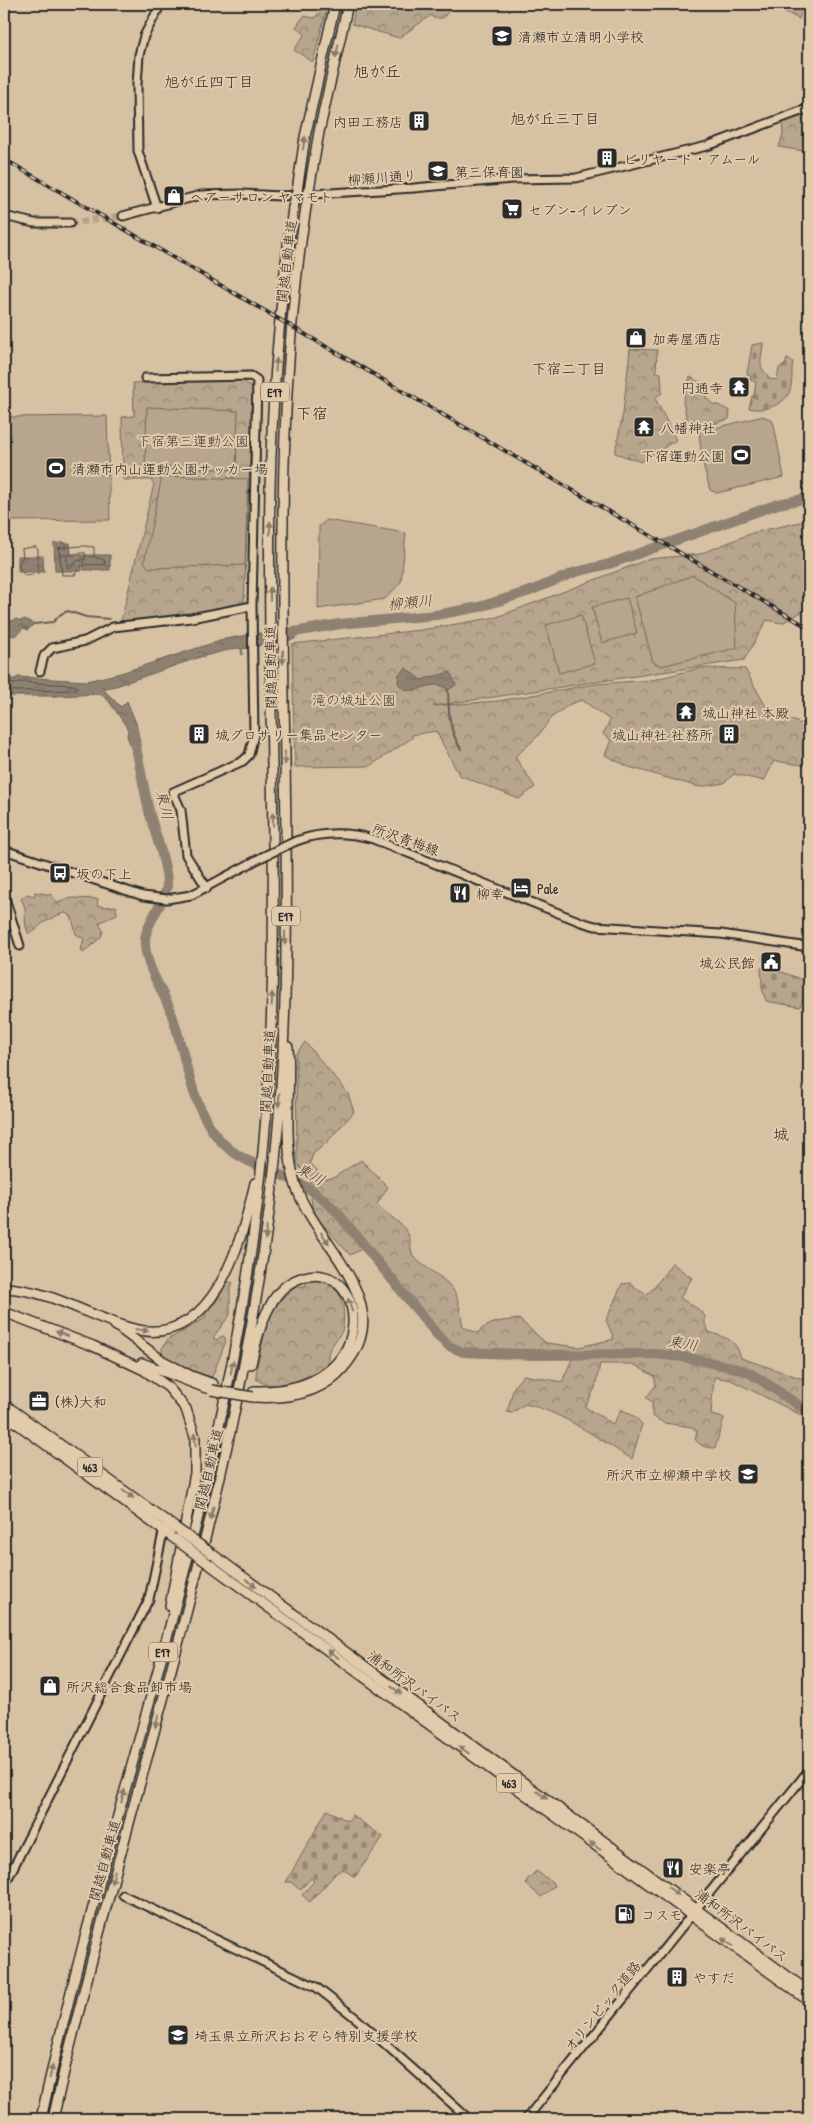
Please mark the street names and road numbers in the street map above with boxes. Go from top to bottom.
street label: 柳瀬川通り [346,165,418,189]
street label: 関越自動車道 [271,218,301,304]
road number: E17 [261,382,289,402]
street label: 関越自動車道 [260,625,280,709]
street label: 所沢青梅線 [370,818,442,860]
road number: E17 [272,906,300,926]
street label: 関越自動車道 [255,1029,279,1113]
street label: 関越自動車道 [189,1426,227,1512]
road number: 463 [78,1458,102,1476]
road number: E17 [149,1642,177,1661]
street label: 浦和所沢バイパス [364,1645,466,1727]
road number: 463 [496,1774,522,1792]
street label: 関越自動車道 [84,1817,124,1903]
street label: 浦和所沢バイパス [692,1884,792,1966]
street label: オリンピック道路 [559,1957,645,2055]

